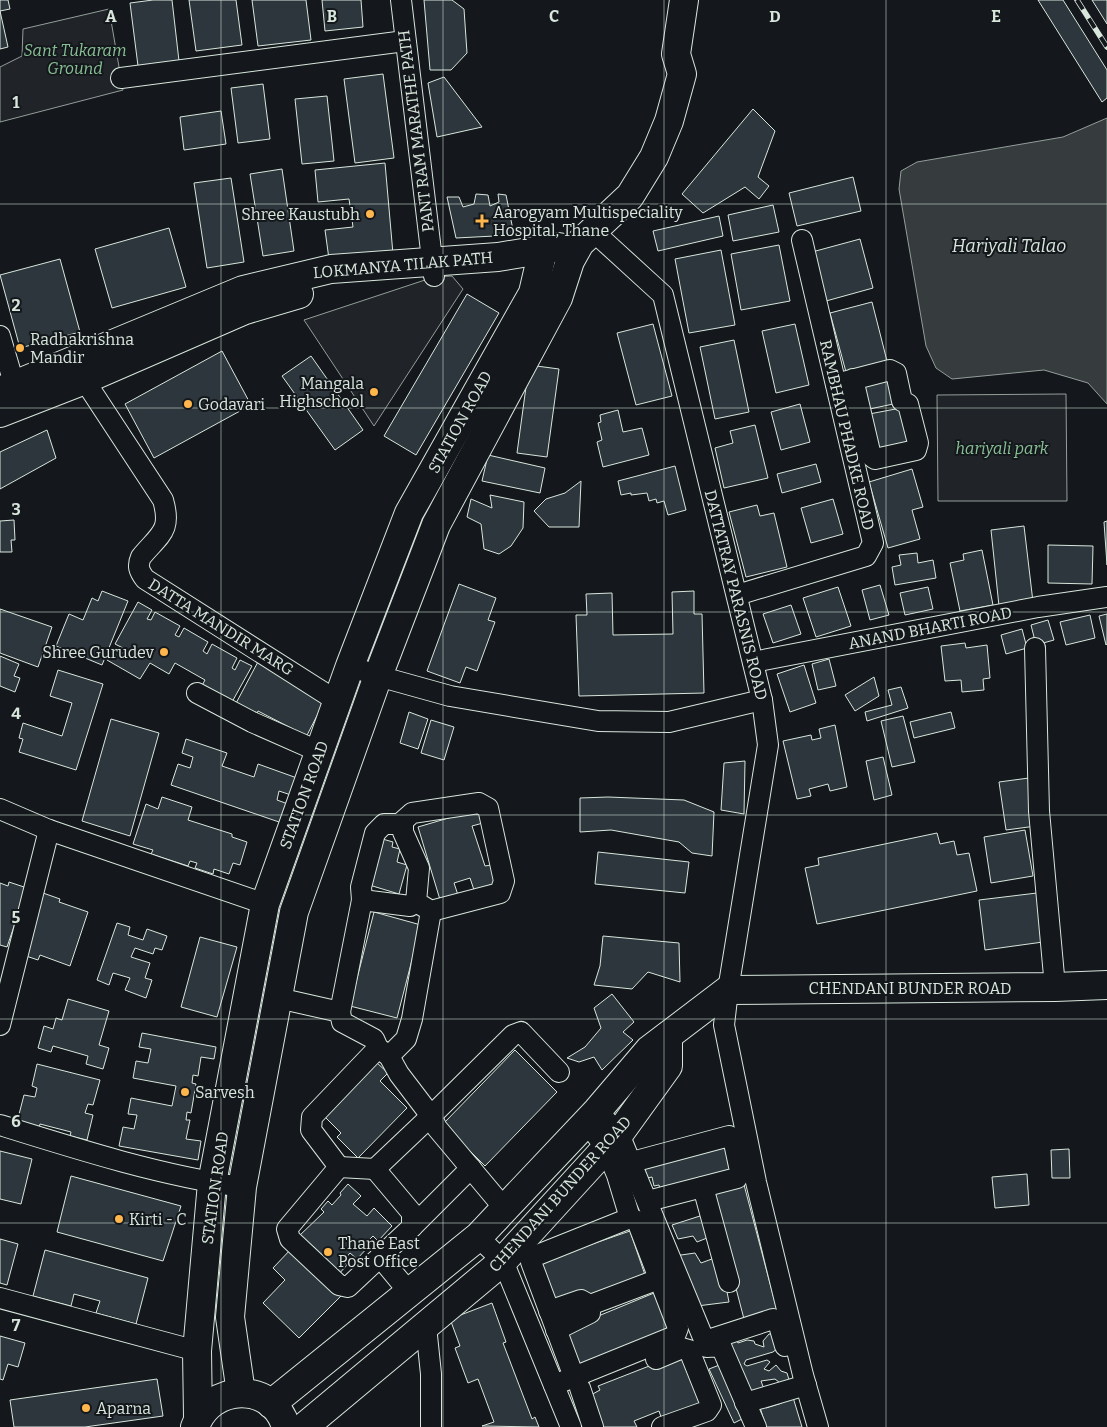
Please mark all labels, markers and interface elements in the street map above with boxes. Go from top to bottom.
text: A [105,7,117,26]
text: B [327,7,337,26]
text: C [549,7,559,26]
text: D [769,7,781,26]
text: E [991,7,1001,26]
street label: PANT RAM MARATHE PATH [394,29,438,233]
park label: Sant Tukaram Ground [23,41,127,78]
text: 1 [13,93,20,112]
place label: Aarogyam Multispeciality Hospital, Thane [493,203,683,240]
place label: Shree Kaustubh [241,205,360,224]
marker: Shree Kaustubh [364,208,376,220]
marker: Aarogyam Multispeciality Hospital, Thane [475,214,489,228]
water label: Hariyali Talao [952,235,1066,257]
street label: LOKMANYA TILAK PATH [312,248,494,282]
text: 2 [11,296,21,315]
place label: Radhakrishna Mandir [30,330,134,367]
street label: RAMBHAU PHADKE ROAD [816,338,878,532]
marker: Radhakrishna Mandir [14,342,26,354]
street label: STATION ROAD [424,368,496,476]
place label: Mangala Highschool [279,374,364,411]
marker: Mangala Highschool [368,386,380,398]
place label: Godavari [198,395,265,414]
marker: Godavari [182,398,194,410]
park label: hariyali park [956,439,1049,458]
street label: DATTATRAY PARASNIS ROAD [701,488,771,702]
text: 3 [11,500,21,519]
street label: DATTA MANDIR MARG [145,575,297,680]
street label: ANAND BHARTI ROAD [847,603,1013,653]
place label: Shree Gurudev [42,643,155,662]
marker: Shree Gurudev [158,646,170,658]
text: 4 [11,704,21,723]
street label: STATION ROAD [276,738,332,852]
text: 5 [12,908,21,927]
street label: CHENDANI BUNDER ROAD [808,979,1012,998]
place label: Sarvesh [195,1083,255,1102]
marker: Sarvesh [179,1086,191,1098]
text: 6 [11,1112,21,1131]
street label: CHENDANI BUNDER ROAD [485,1112,635,1276]
street label: STATION ROAD [198,1130,232,1246]
place label: Kirti - C [129,1210,187,1229]
marker: Kirti - C [113,1213,125,1225]
place label: Thane East Post Office [338,1234,420,1271]
marker: Thane East Post Office [322,1246,334,1258]
text: 7 [12,1316,21,1335]
place label: Aparna [96,1399,151,1418]
marker: Aparna [80,1402,92,1414]

